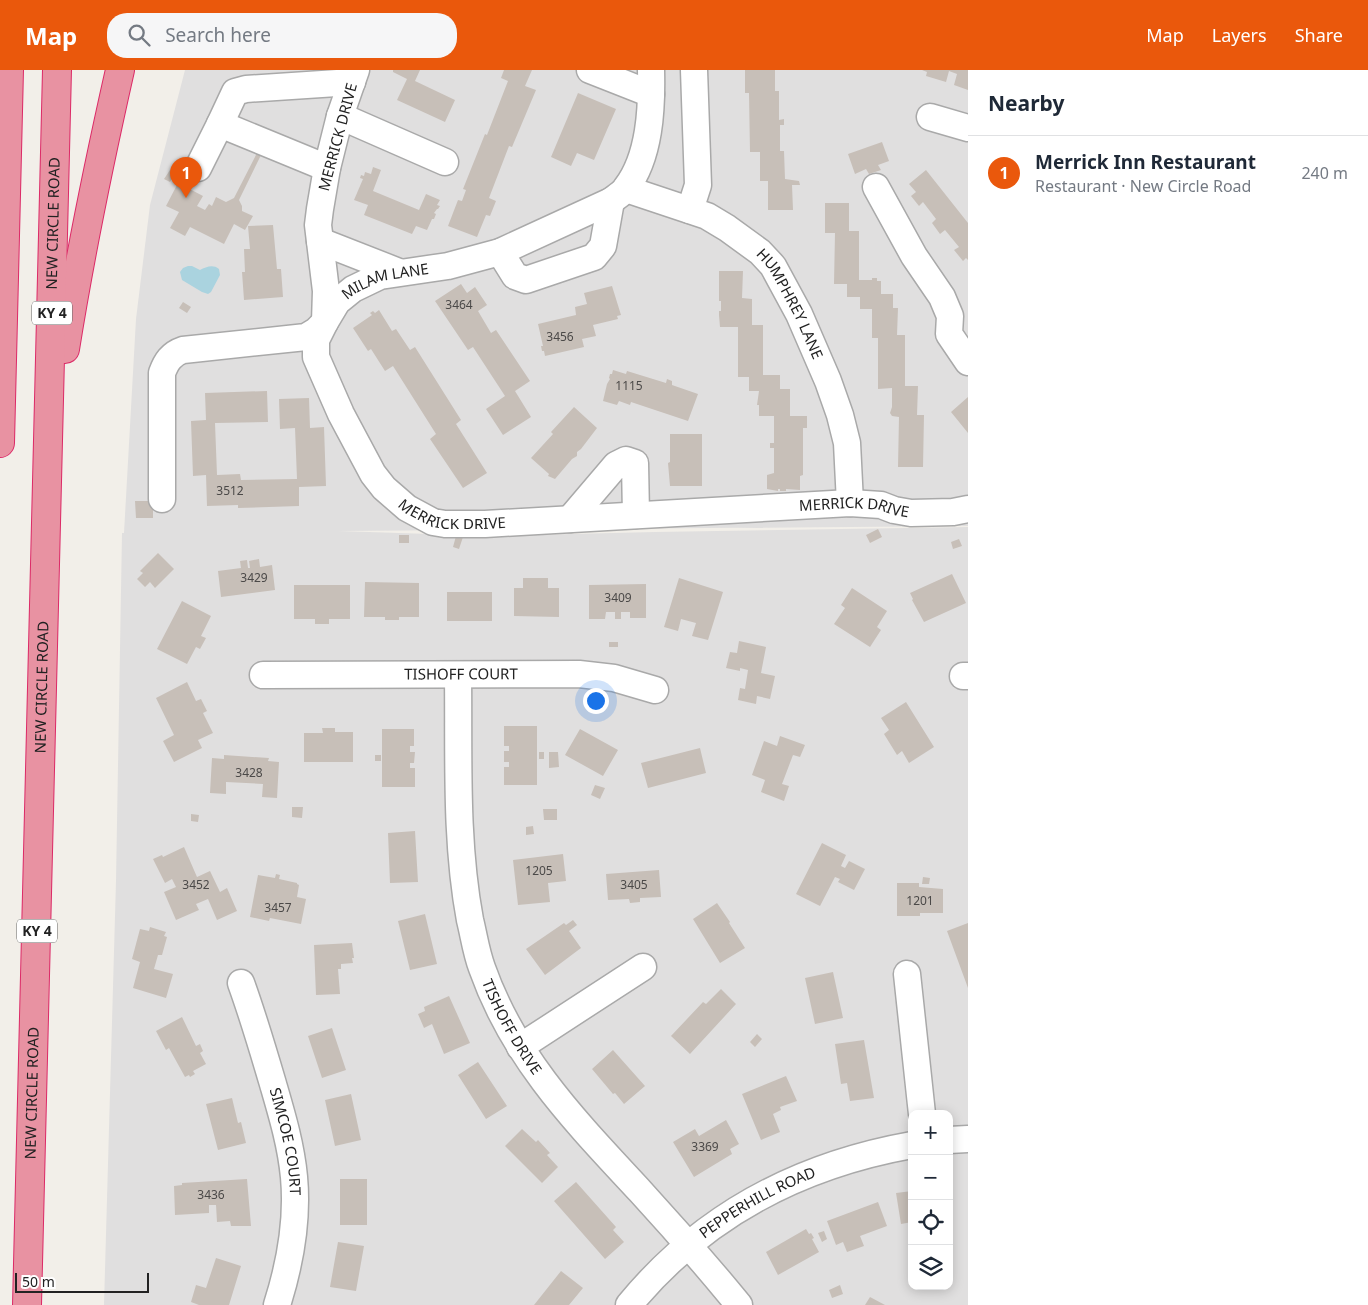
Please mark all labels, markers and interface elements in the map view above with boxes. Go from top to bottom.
search box [107,13,457,58]
text: Map [25,19,77,52]
icon: search [125,21,153,49]
text: Search here [165,22,271,48]
text: Map [1146,23,1184,47]
text: Layers [1212,23,1267,47]
text: Share [1295,23,1343,47]
street label: MERRICK DRIVE [313,81,361,193]
text: Nearby [988,89,1064,117]
text: Merrick Inn Restaurant [1035,149,1256,175]
street label: NEW CIRCLE ROAD [41,157,64,290]
pin: 1 [170,157,202,198]
text: 1 [999,162,1009,184]
text: 240 m [1301,162,1348,184]
text: Restaurant · New Circle Road [1035,175,1251,197]
street label: HUMPHREY LANE [753,244,828,362]
street label: MILAM LANE [337,258,430,303]
house number: 3464 [445,296,473,313]
road number: KY 4 [32,302,72,324]
house number: 3456 [546,328,574,345]
house number: 1115 [615,377,643,394]
house number: 3512 [216,482,244,499]
street label: MERRICK DRIVE [798,492,911,521]
street label: MERRICK DRIVE [394,494,506,533]
house number: 3429 [240,569,268,586]
house number: 3409 [604,589,632,606]
street label: NEW CIRCLE ROAD [29,621,53,754]
street label: TISHOFF COURT [404,663,518,684]
your location [583,688,609,714]
house number: 3428 [235,764,263,781]
house number: 1205 [525,862,553,879]
house number: 3452 [182,876,210,893]
house number: 3405 [620,876,648,893]
house number: 1201 [906,892,934,909]
house number: 3457 [264,899,292,916]
road number: KY 4 [17,919,57,942]
street label: TISHOFF DRIVE [478,976,547,1078]
street label: NEW CIRCLE ROAD [20,1027,43,1159]
street label: SIMCOE COURT [266,1085,306,1196]
map controls [908,1110,953,1290]
button: + [908,1110,953,1155]
house number: 3369 [691,1138,719,1155]
button: − [908,1155,953,1200]
street label: PEPPERHILL ROAD [695,1161,818,1242]
house number: 3436 [197,1186,225,1203]
button: locate [908,1200,953,1245]
button: layers [908,1245,953,1290]
scale bar [15,1270,149,1293]
text: 50 m [22,1272,55,1291]

